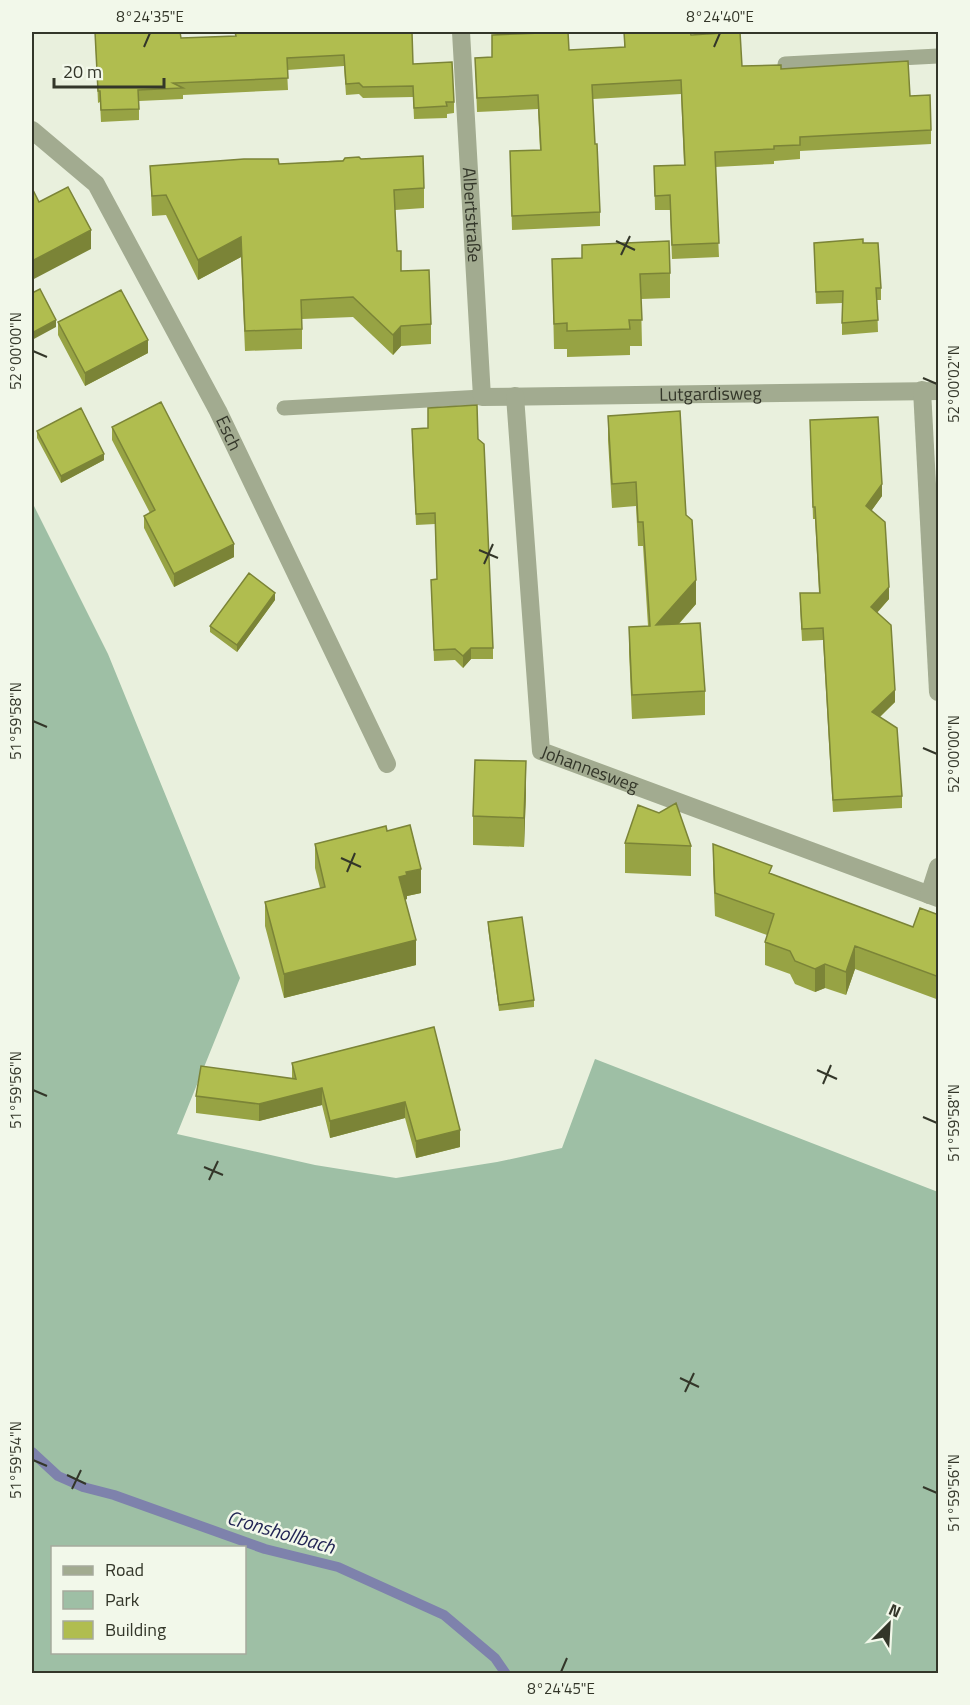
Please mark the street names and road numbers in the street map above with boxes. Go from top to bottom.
street label: Albertstraße [456,166,488,263]
street label: Lutgardisweg [659,379,762,408]
street label: Esch [209,411,249,455]
street label: Johannesweg [537,738,643,799]

